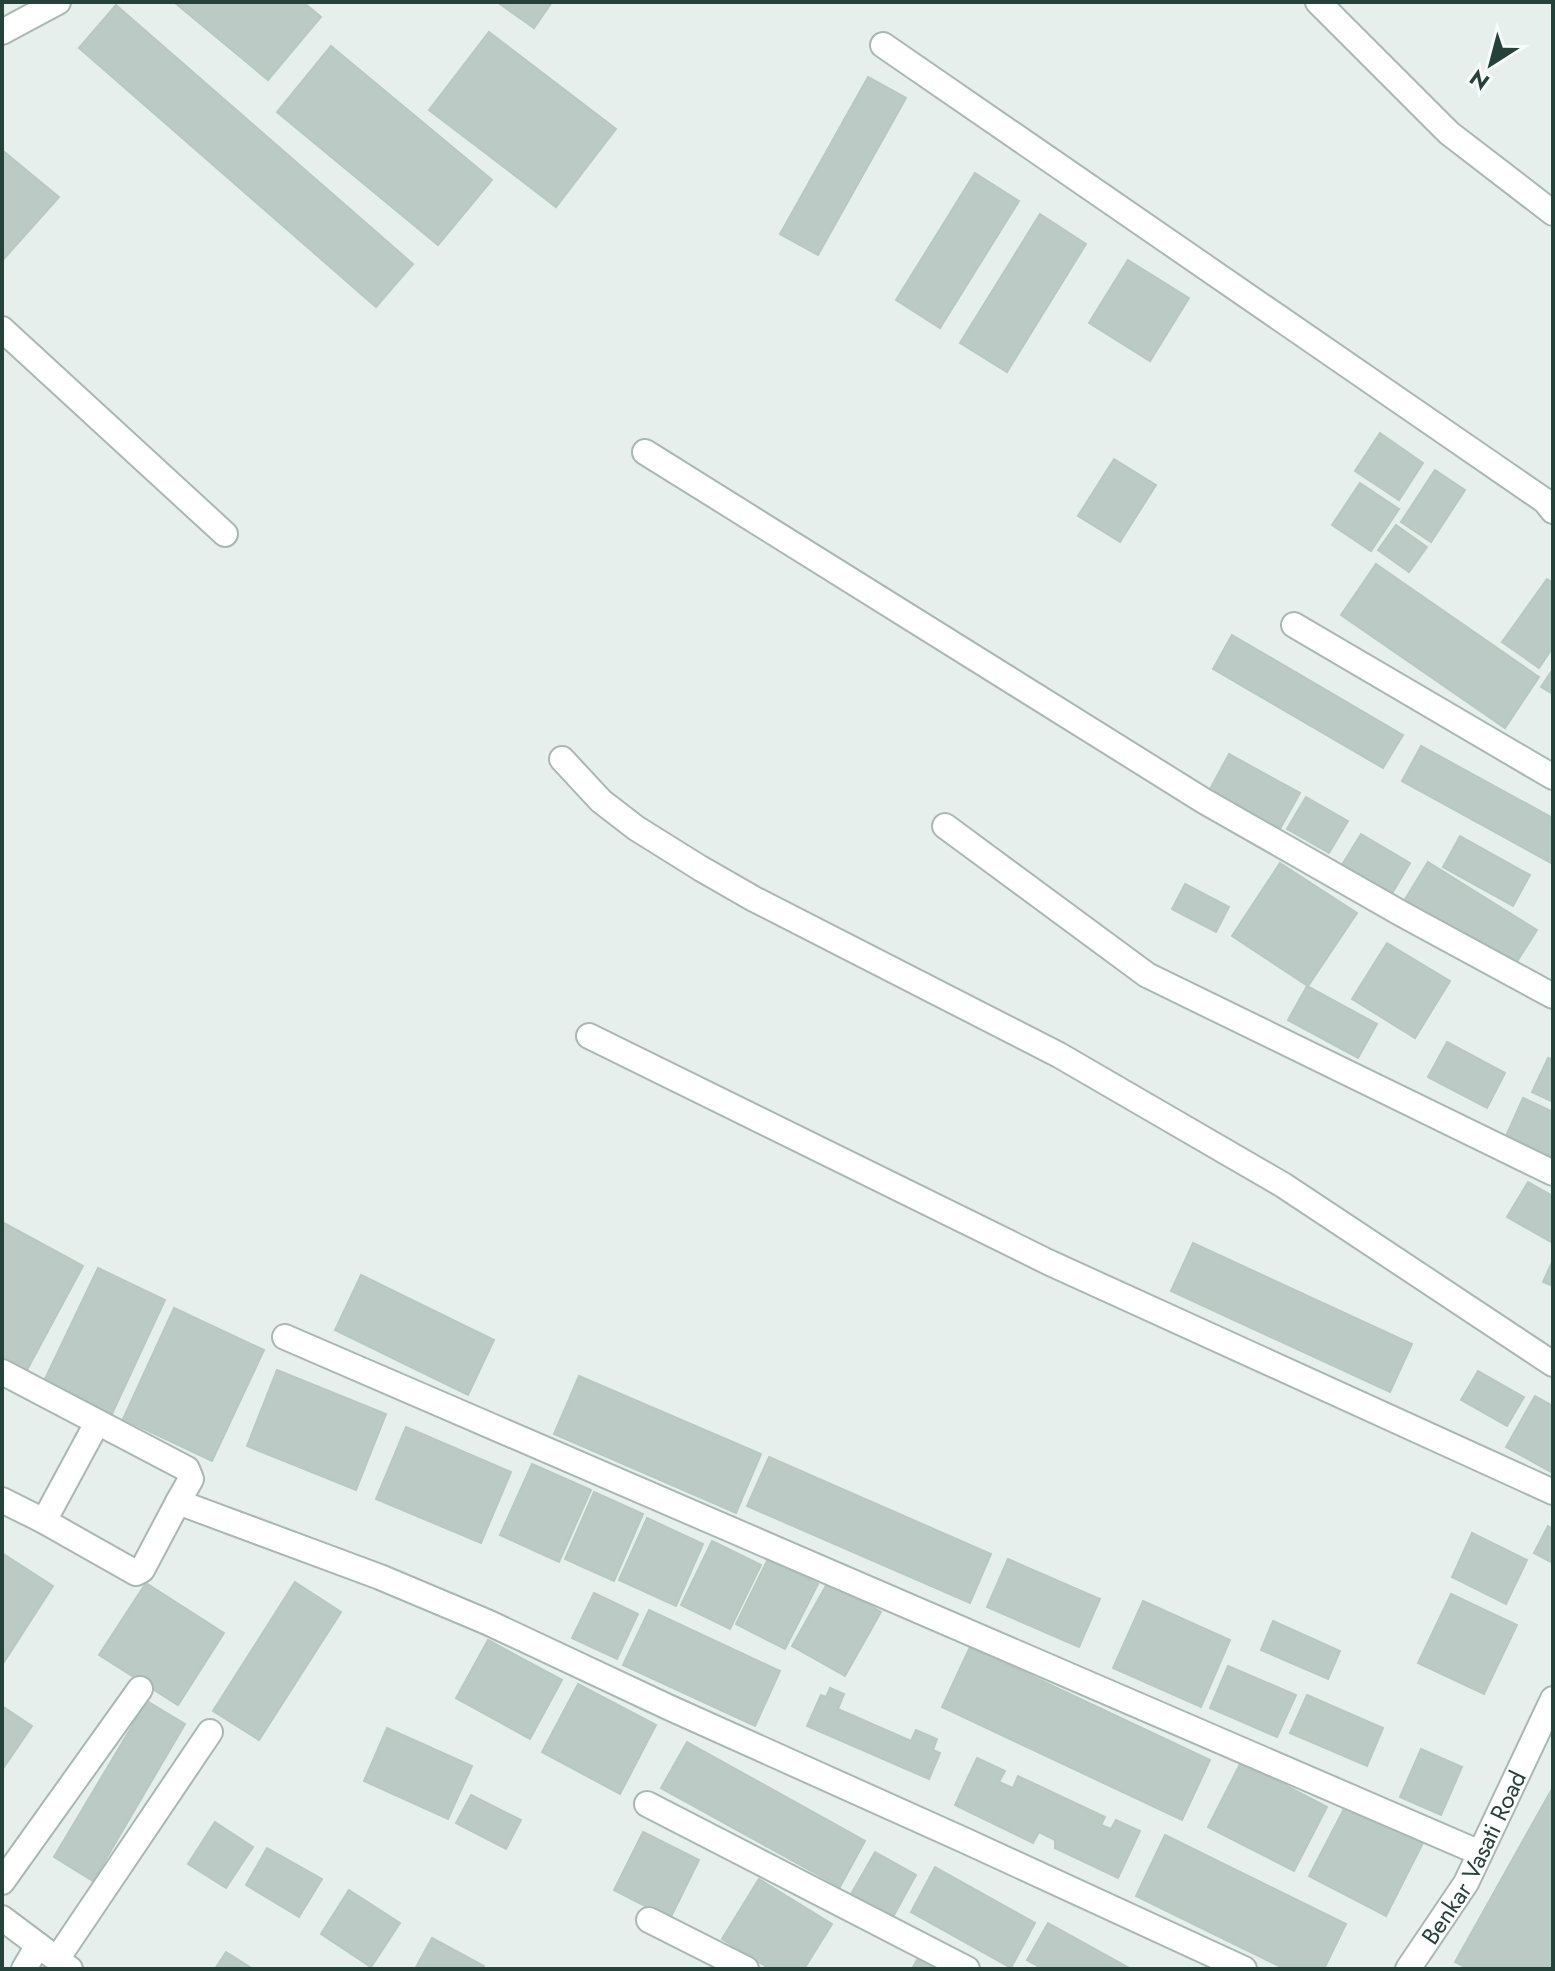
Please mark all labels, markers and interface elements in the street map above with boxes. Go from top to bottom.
north arrow [1451,24,1531,104]
text: N [1463,62,1496,98]
street label: Benkar Vasati Road [1412,1764,1534,1951]

